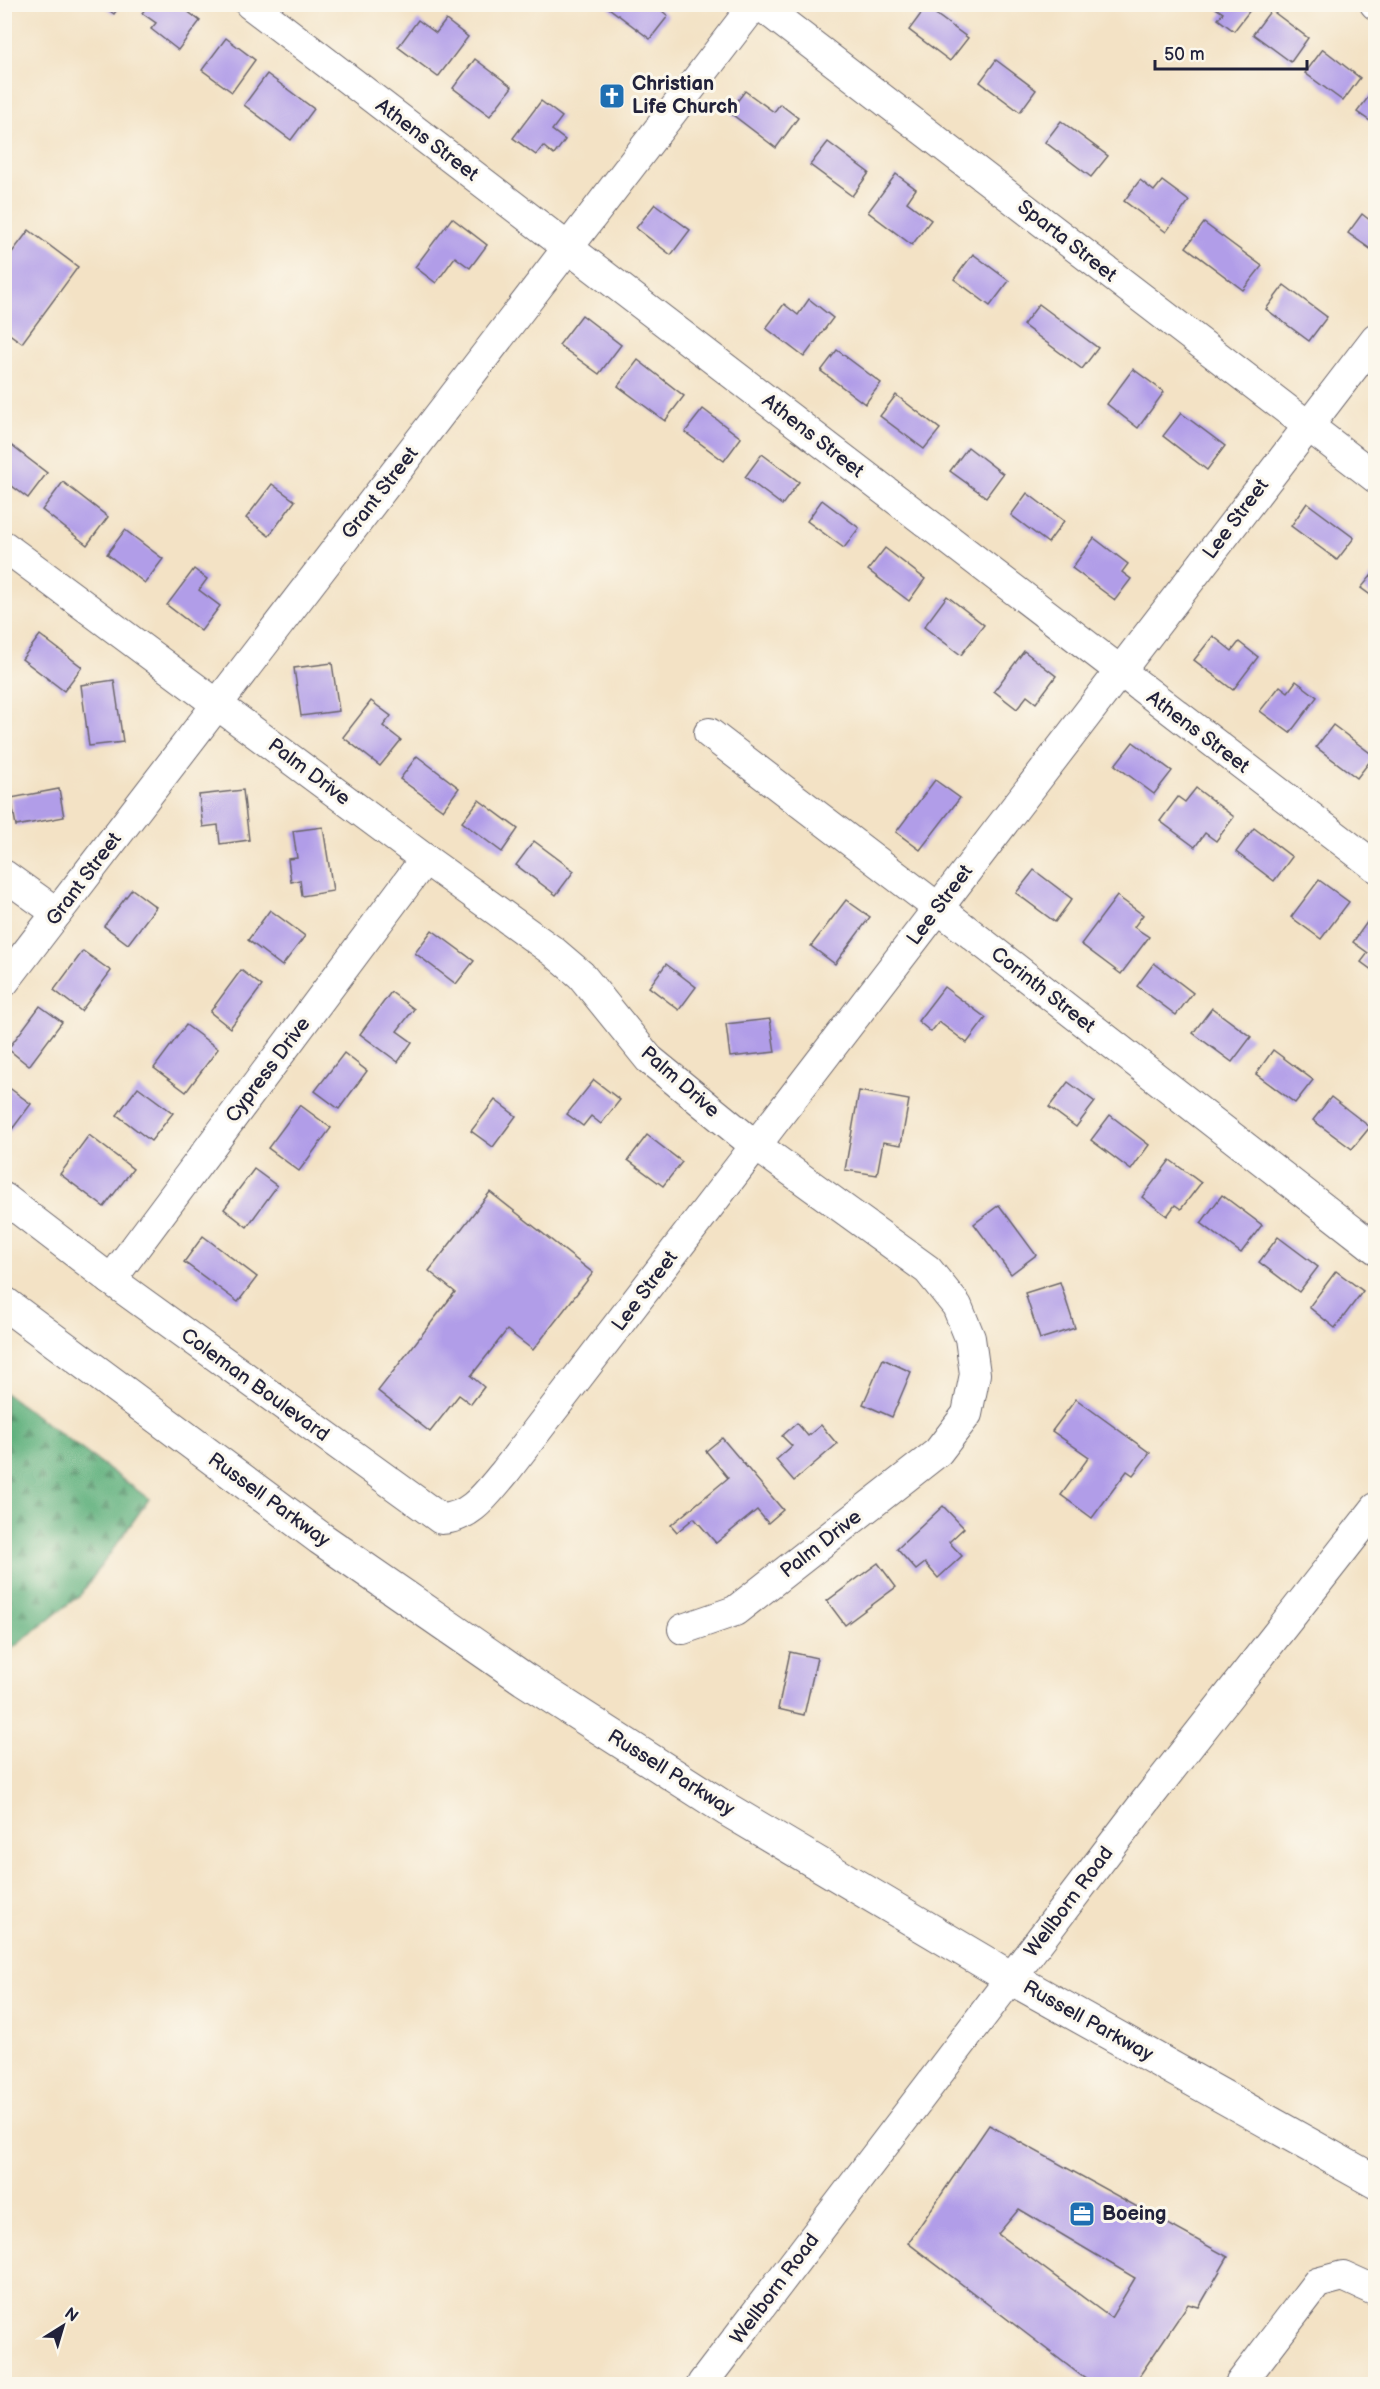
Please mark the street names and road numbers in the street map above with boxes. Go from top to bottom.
street label: Athens Street [371,94,483,186]
street label: Sparta Street [1013,195,1121,287]
street label: Athens Street [757,389,869,483]
street label: Grant Street [337,442,423,544]
street label: Lee Street [1198,474,1274,564]
street label: Athens Street [1142,686,1254,778]
street label: Palm Drive [263,733,355,811]
street label: Grant Street [41,828,127,930]
street label: Lee Street [902,860,978,950]
street label: Corinth Street [986,942,1100,1038]
street label: Cypress Drive [221,1012,316,1127]
street label: Palm Drive [636,1041,724,1123]
street label: Lee Street [607,1246,683,1336]
street label: Coleman Boulevard [176,1323,334,1447]
street label: Russell Parkway [203,1448,335,1552]
street label: Palm Drive [776,1505,867,1583]
street label: Russell Parkway [603,1724,739,1822]
street label: Wellborn Road [1019,1842,1119,1962]
street label: Russell Parkway [1019,1975,1157,2067]
street label: Wellborn Road [725,2229,825,2349]

